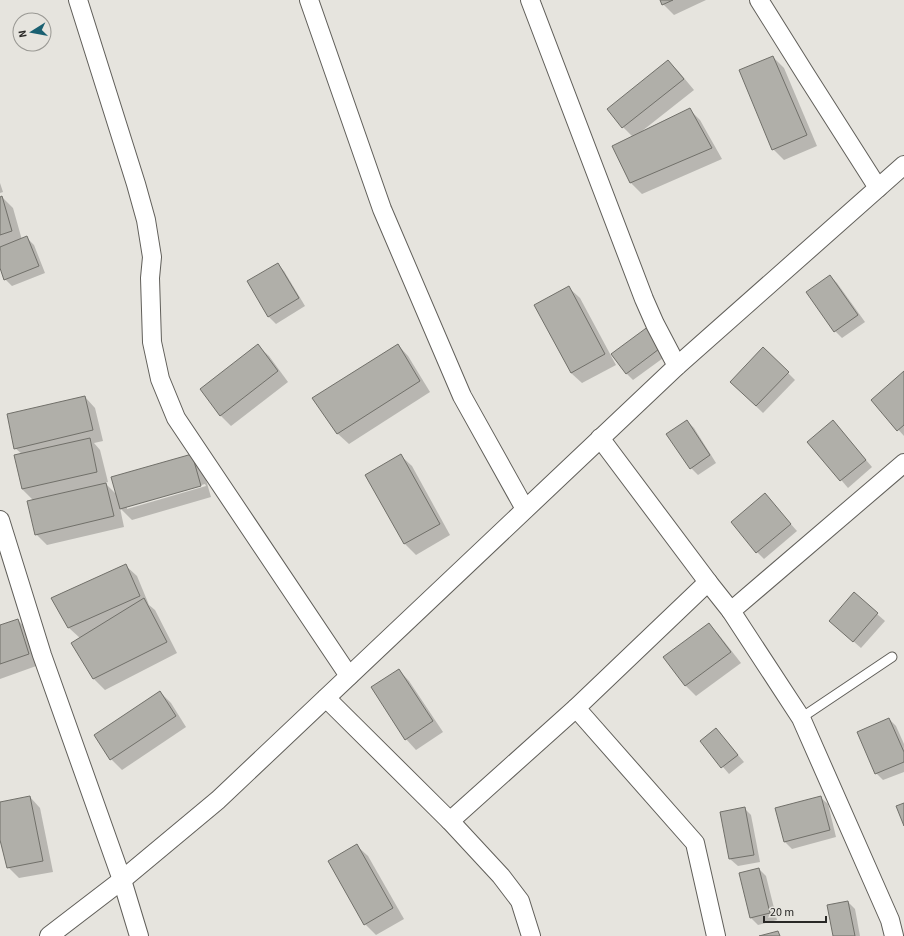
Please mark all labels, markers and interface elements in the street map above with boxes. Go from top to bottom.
north arrow [12,12,52,52]
text: N [15,29,31,39]
scale bar [764,898,826,924]
text: 20 m [770,904,794,921]

